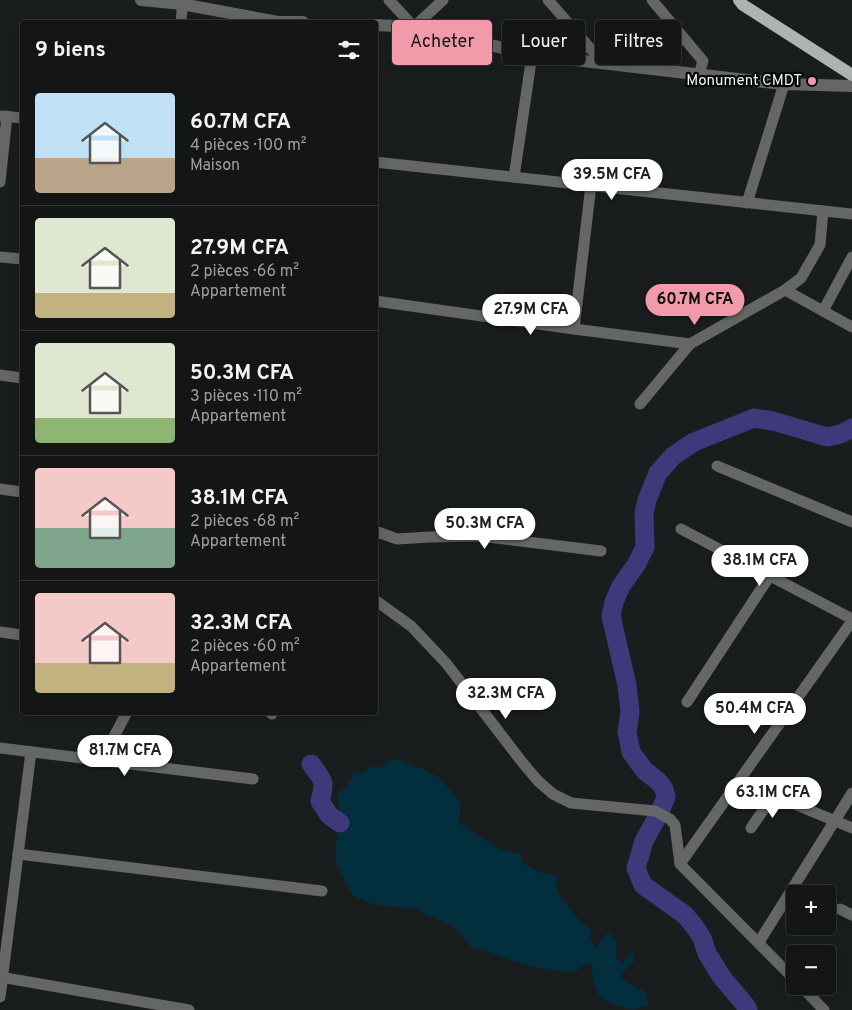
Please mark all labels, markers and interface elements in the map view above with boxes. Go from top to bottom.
chip: Acheter [392,20,492,65]
chip: Louer [502,20,585,65]
chip: Filtres [595,20,681,65]
icon: filters [335,36,363,64]
text: 9 biens [35,37,106,64]
place label: Monument CMDT [686,72,802,91]
marker: Monument CMDT [806,75,818,87]
text: 60.7M CFA [190,109,291,136]
icon: home [75,113,135,173]
text: 4 pièces · 100 m² [190,136,307,156]
text: Maison [190,156,240,176]
pin: 39.5M CFA [555,158,669,201]
text: 39.5M CFA [573,165,651,185]
text: 27.9M CFA [190,235,289,262]
icon: home [75,238,135,298]
text: 2 pièces · 66 m² [190,262,299,282]
text: Appartement [190,282,286,302]
pin: 60.7M CFA [638,284,752,326]
text: 60.7M CFA [656,290,734,310]
pin: 27.9M CFA [474,294,588,336]
text: 27.9M CFA [493,300,569,320]
text: 50.3M CFA [190,360,294,387]
icon: home [75,363,135,423]
text: 3 pièces · 110 m² [190,387,302,407]
text: Appartement [190,407,286,427]
text: 38.1M CFA [190,485,289,512]
icon: home [75,488,135,548]
pin: 50.3M CFA [428,508,542,550]
text: 2 pièces · 68 m² [190,512,299,532]
text: 50.3M CFA [445,514,525,534]
text: Appartement [190,532,286,552]
pin: 38.1M CFA [703,544,817,587]
text: 38.1M CFA [722,551,798,571]
text: 32.3M CFA [190,610,293,637]
icon: home [75,613,135,673]
text: 2 pièces · 60 m² [190,637,300,657]
text: Appartement [190,657,286,677]
pin: 32.3M CFA [449,678,563,720]
text: 32.3M CFA [467,684,545,704]
pin: 50.4M CFA [698,692,812,735]
text: 50.4M CFA [715,699,795,719]
pin: 81.7M CFA [68,734,182,777]
text: 81.7M CFA [88,741,162,761]
pin: 63.1M CFA [716,776,830,819]
text: 63.1M CFA [736,783,810,803]
map controls [786,885,836,995]
button: + [786,885,836,935]
button: − [786,945,836,995]

